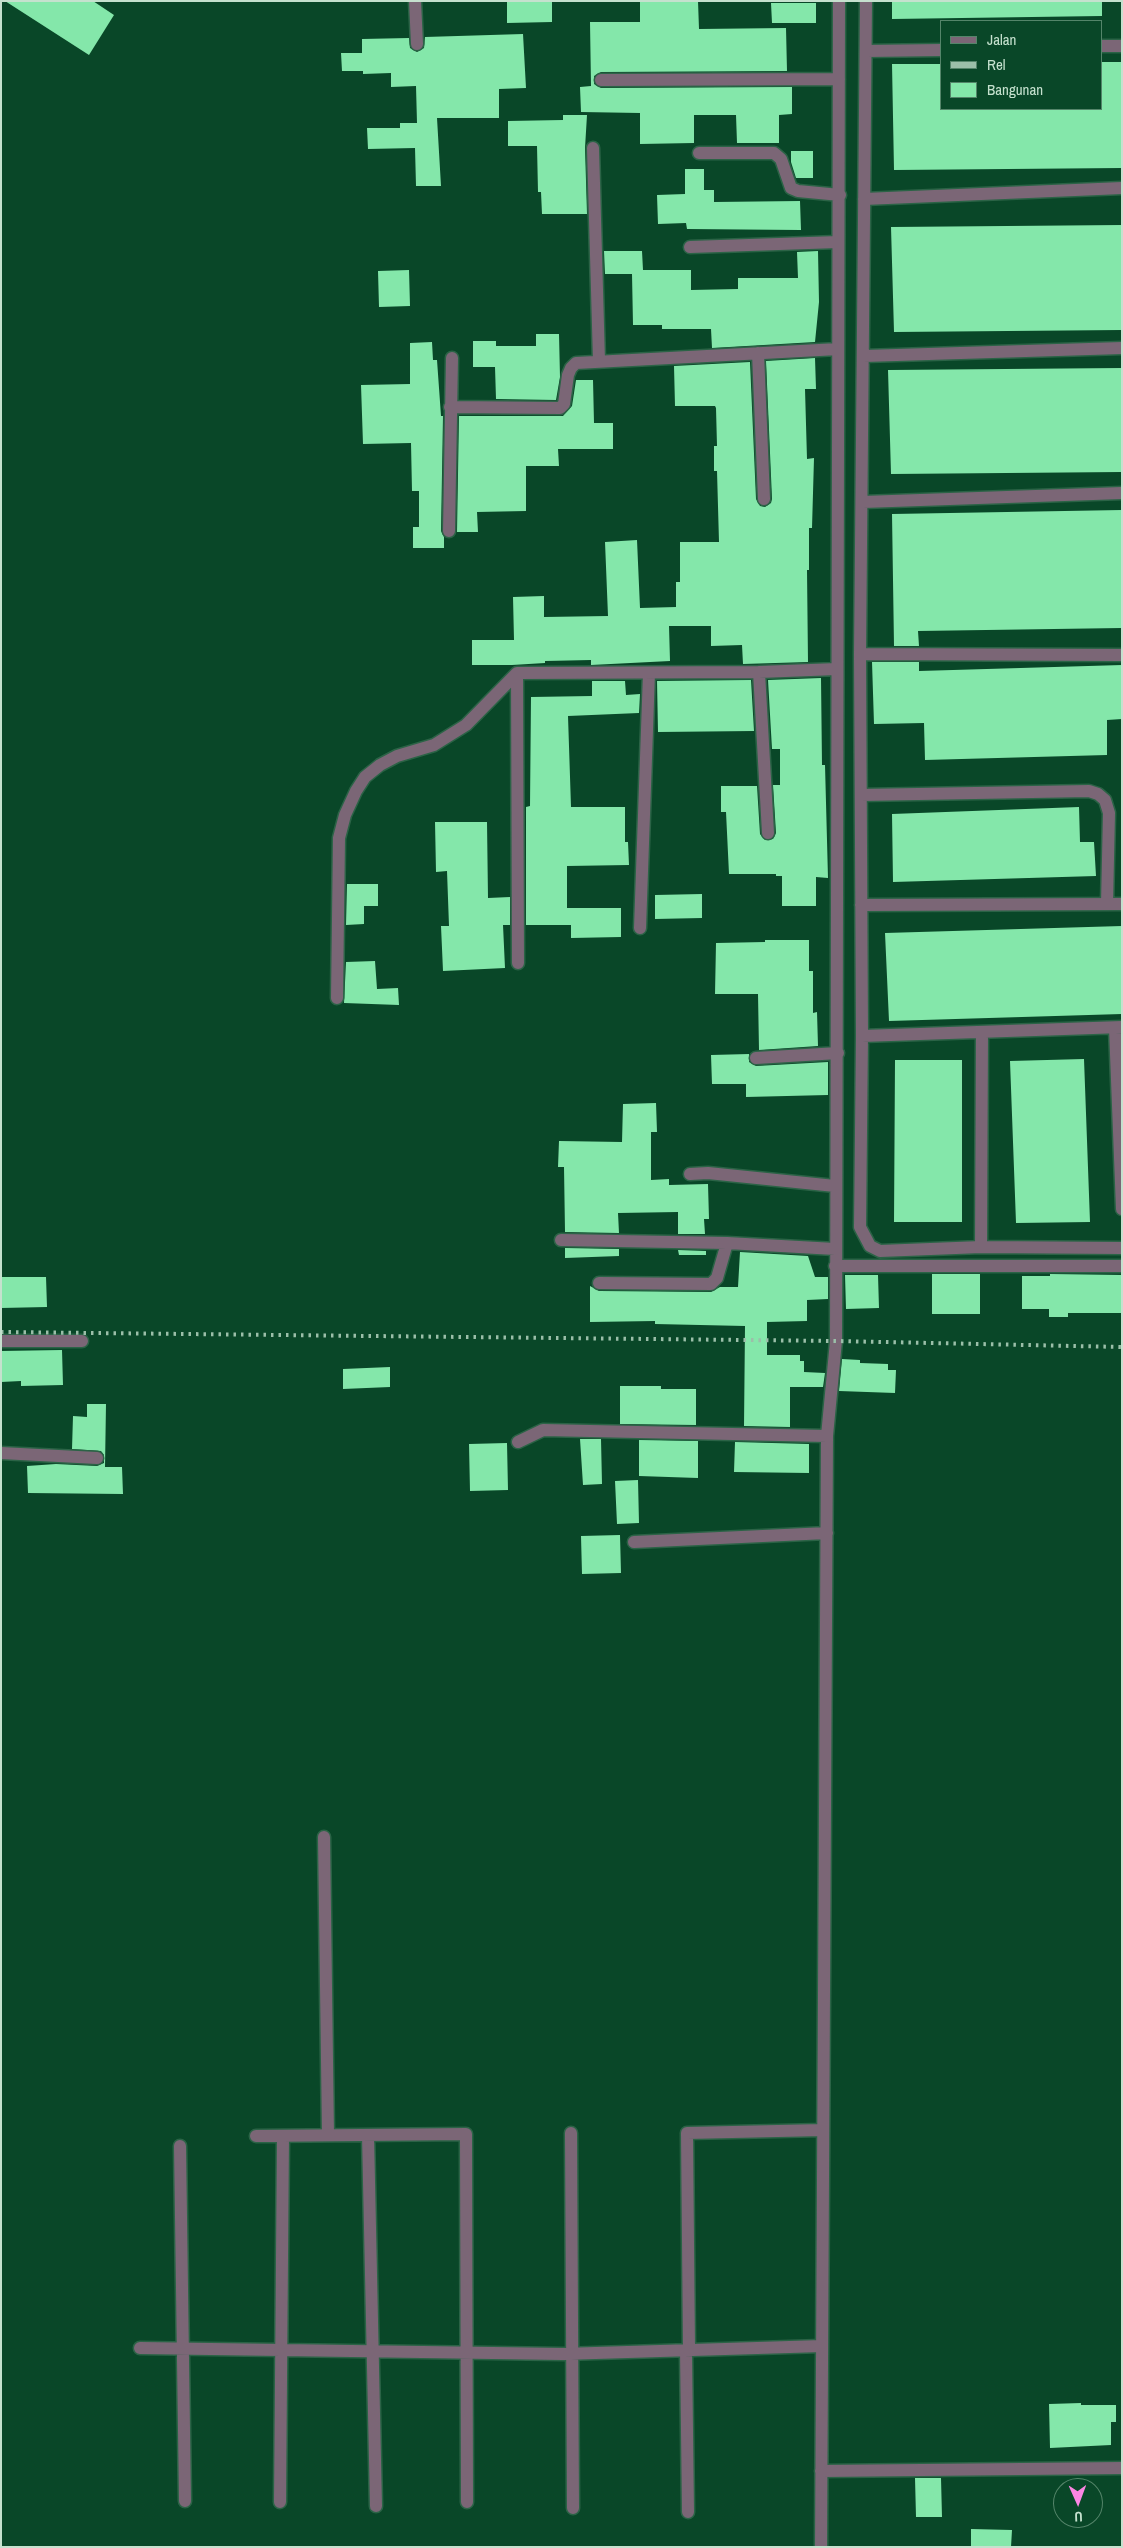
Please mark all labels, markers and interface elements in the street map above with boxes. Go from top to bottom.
legend [940,20,1103,110]
text: Jalan [987,29,1016,50]
text: Rel [987,54,1005,75]
text: Bangunan [987,79,1043,100]
north arrow [1053,2478,1103,2528]
text: U [1074,2508,1083,2526]

